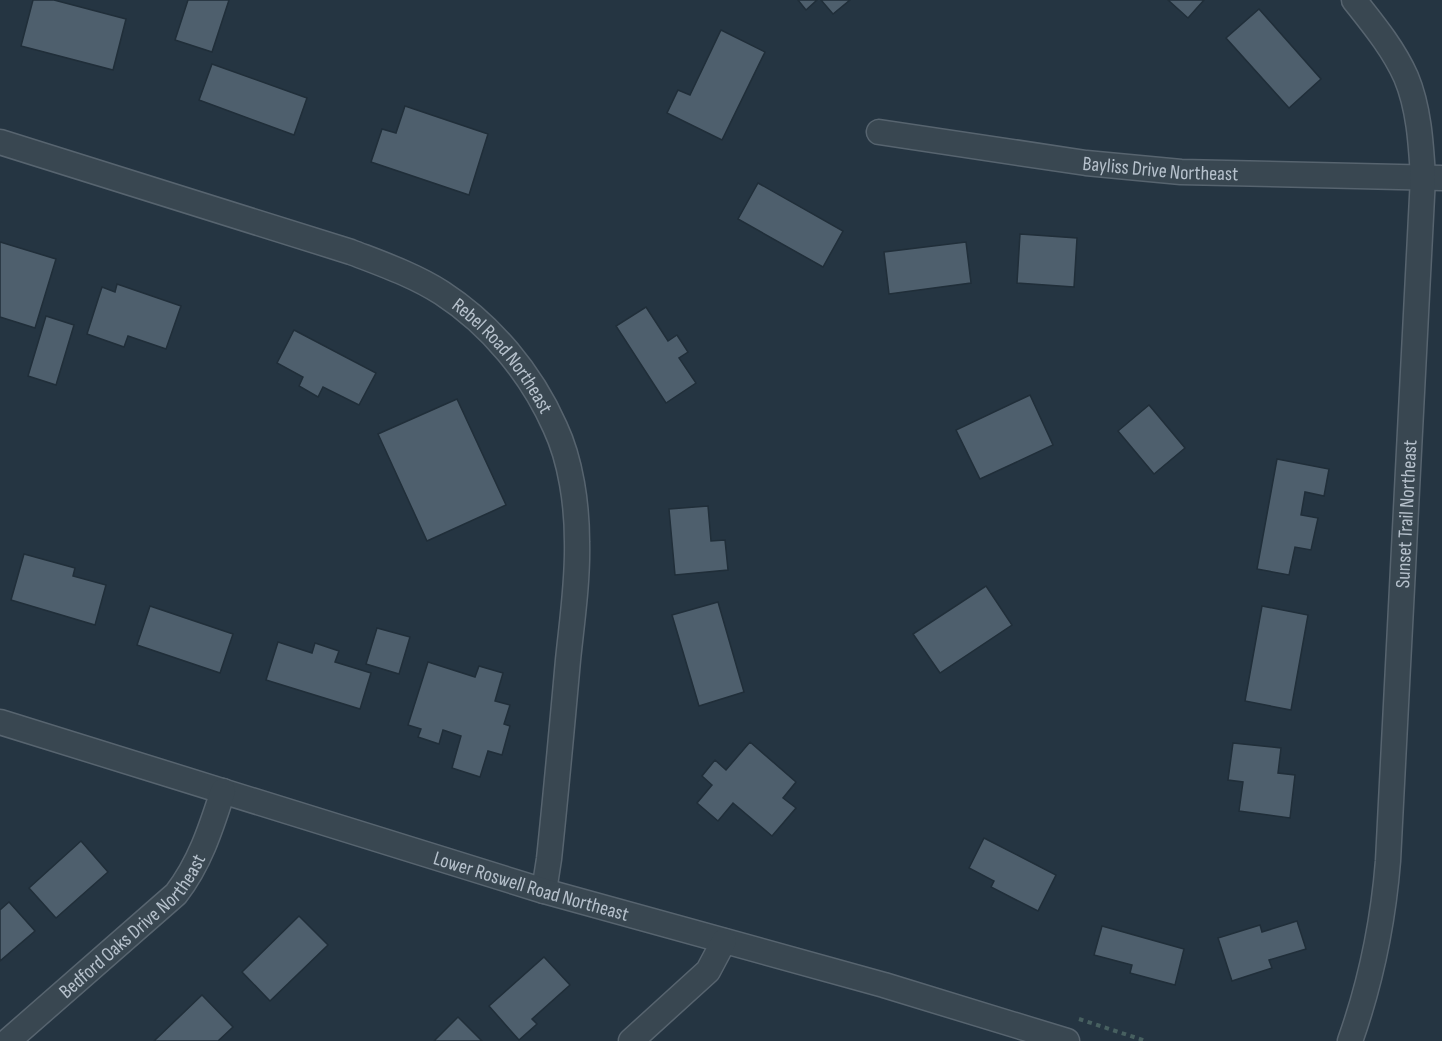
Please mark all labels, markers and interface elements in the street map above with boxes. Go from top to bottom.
street label: Bayliss Drive Northeast [1082,152,1238,186]
street label: Rebel Road Northeast [447,293,557,418]
street label: Sunset Trail Northeast [1391,439,1423,589]
street label: Lower Roswell Road Northeast [430,846,631,927]
street label: Bedford Oaks Drive Northeast [54,850,211,1004]

